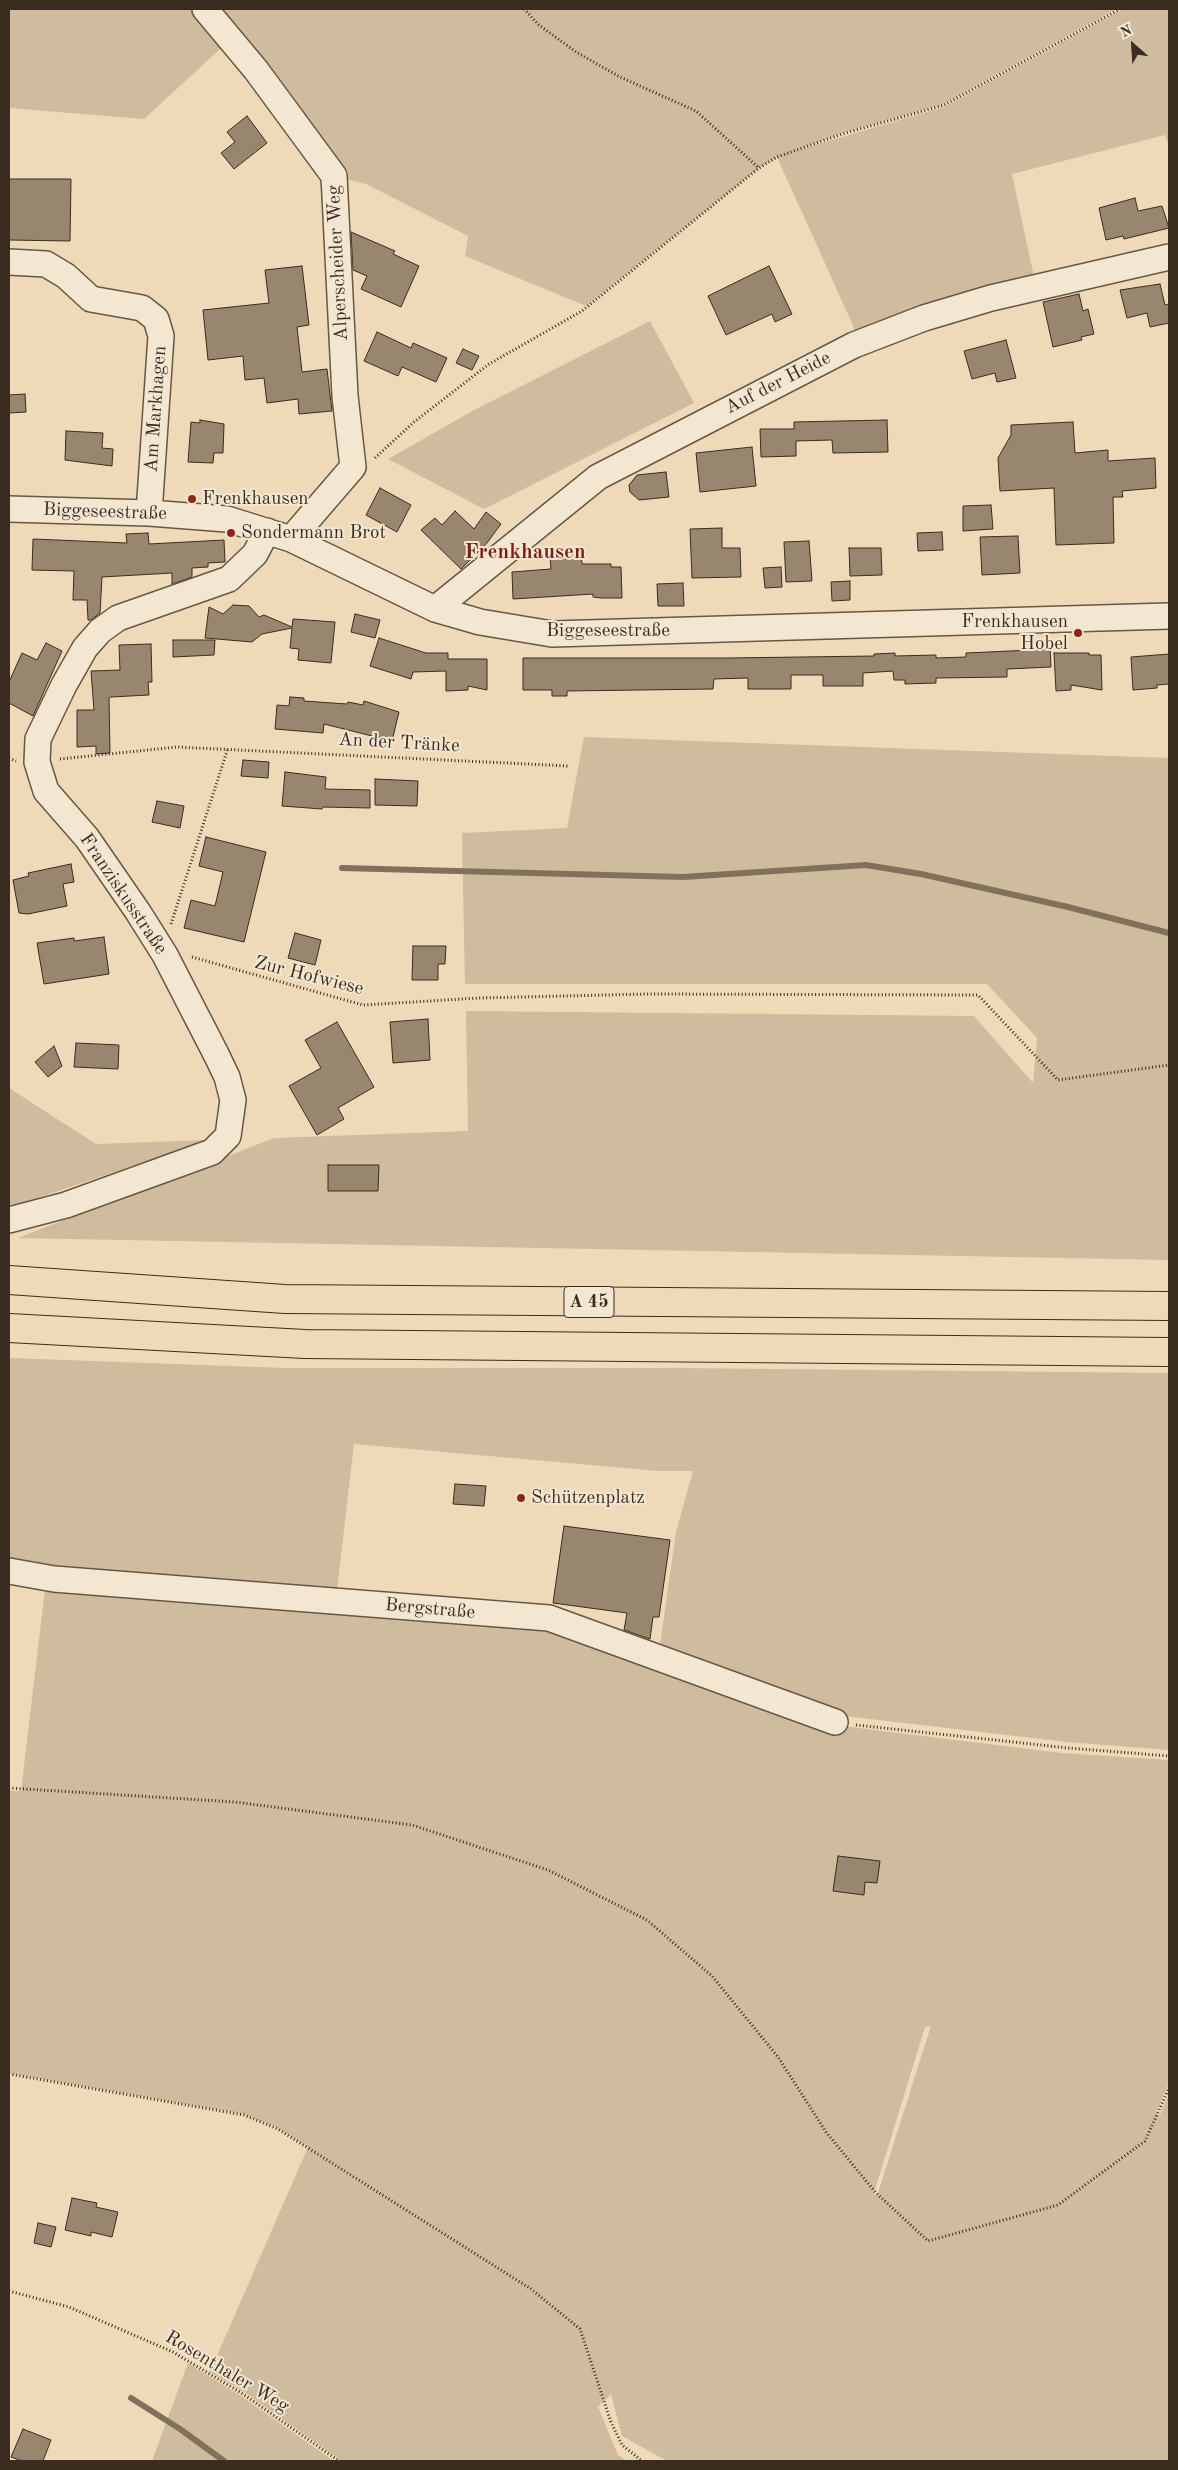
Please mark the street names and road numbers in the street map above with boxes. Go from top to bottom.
street label: Alperscheider Weg [323,185,353,341]
street label: Am Markhagen [140,345,172,473]
street label: Auf der Heide [721,347,835,419]
street label: Biggeseestraße [43,498,167,526]
street label: Biggeseestraße [546,620,670,642]
street label: An der Tränke [338,728,460,758]
street label: Franziskusstraße [74,829,172,959]
street label: Zur Hofwiese [252,951,366,1001]
road number: A 45 [564,1286,614,1318]
street label: Bergstraße [384,1594,476,1624]
street label: Rosenthaler Weg [161,2326,293,2418]

